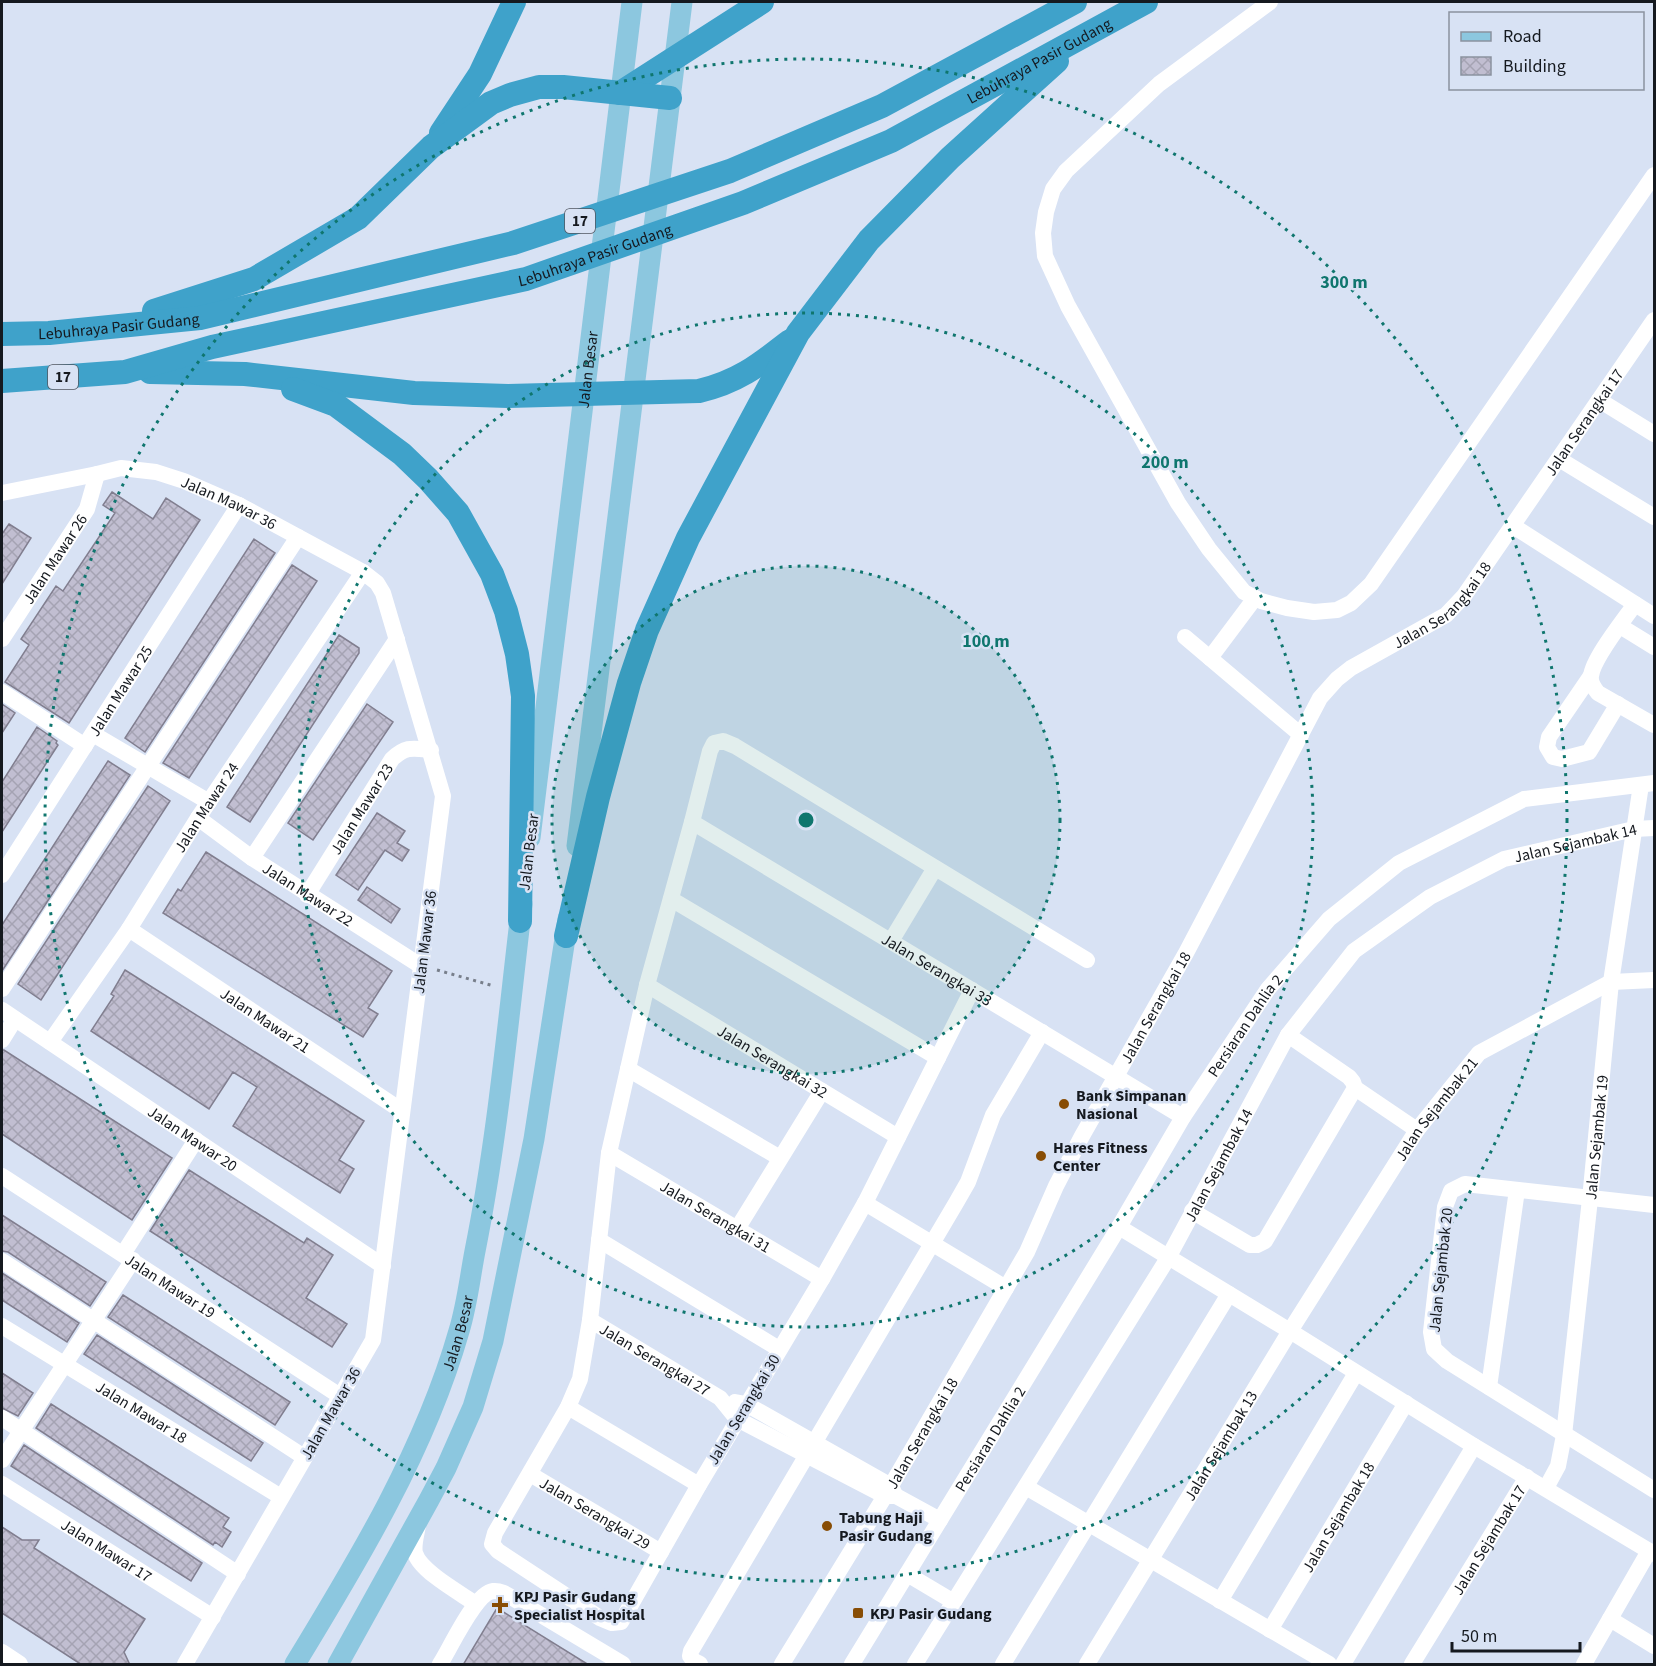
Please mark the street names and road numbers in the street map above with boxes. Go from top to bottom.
street label: Lebuhraya Pasir Gudang [963,13,1116,110]
road number: 17 [565,209,595,233]
street label: Lebuhraya Pasir Gudang [516,219,675,292]
street label: Lebuhraya Pasir Gudang [38,308,200,345]
street label: Jalan Besar [573,329,604,409]
road number: 17 [48,365,78,389]
street label: Jalan Serangkai 17 [1540,365,1629,480]
street label: Jalan Mawar 36 [177,471,280,535]
street label: Jalan Mawar 26 [18,510,93,609]
street label: Jalan Serangkai 18 [1389,557,1497,654]
street label: Jalan Mawar 25 [84,641,158,741]
street label: Jalan Mawar 24 [169,758,244,857]
street label: Jalan Mawar 23 [325,759,399,859]
street label: Jalan Besar [513,812,545,892]
street label: Jalan Sejambak 14 [1512,819,1639,868]
street label: Jalan Mawar 22 [258,858,357,932]
street label: Jalan Mawar 36 [408,889,442,995]
street label: Jalan Serangkai 33 [877,928,996,1012]
street label: Jalan Serangkai 18 [1116,948,1197,1068]
street label: Persiaran Dahlia 2 [1203,970,1288,1081]
street label: Jalan Mawar 21 [216,983,314,1059]
street label: Jalan Serangkai 32 [713,1020,832,1104]
street label: Jalan Sejambak 21 [1390,1053,1483,1166]
street label: Jalan Sejambak 19 [1580,1074,1614,1201]
street label: Jalan Mawar 20 [143,1101,242,1177]
street label: Jalan Sejambak 14 [1180,1105,1258,1226]
street label: Jalan Serangkai 31 [656,1176,775,1258]
street label: Jalan Sejambak 20 [1424,1207,1458,1334]
street label: Jalan Mawar 19 [120,1249,219,1324]
street label: Jalan Besar [437,1293,479,1374]
street label: Jalan Serangkai 27 [595,1318,714,1402]
street label: Jalan Serangkai 30 [702,1350,786,1469]
street label: Jalan Mawar 36 [295,1363,366,1464]
street label: Jalan Serangkai 18 [882,1374,964,1493]
street label: Jalan Mawar 18 [91,1376,191,1449]
street label: Persiaran Dahlia 2 [950,1382,1031,1496]
street label: Jalan Sejambak 13 [1179,1387,1263,1505]
street label: Jalan Sejambak 18 [1297,1458,1380,1577]
street label: Jalan Serangkai 29 [535,1472,654,1555]
street label: Jalan Sejambak 17 [1447,1481,1532,1599]
street label: Jalan Mawar 17 [57,1514,156,1588]

